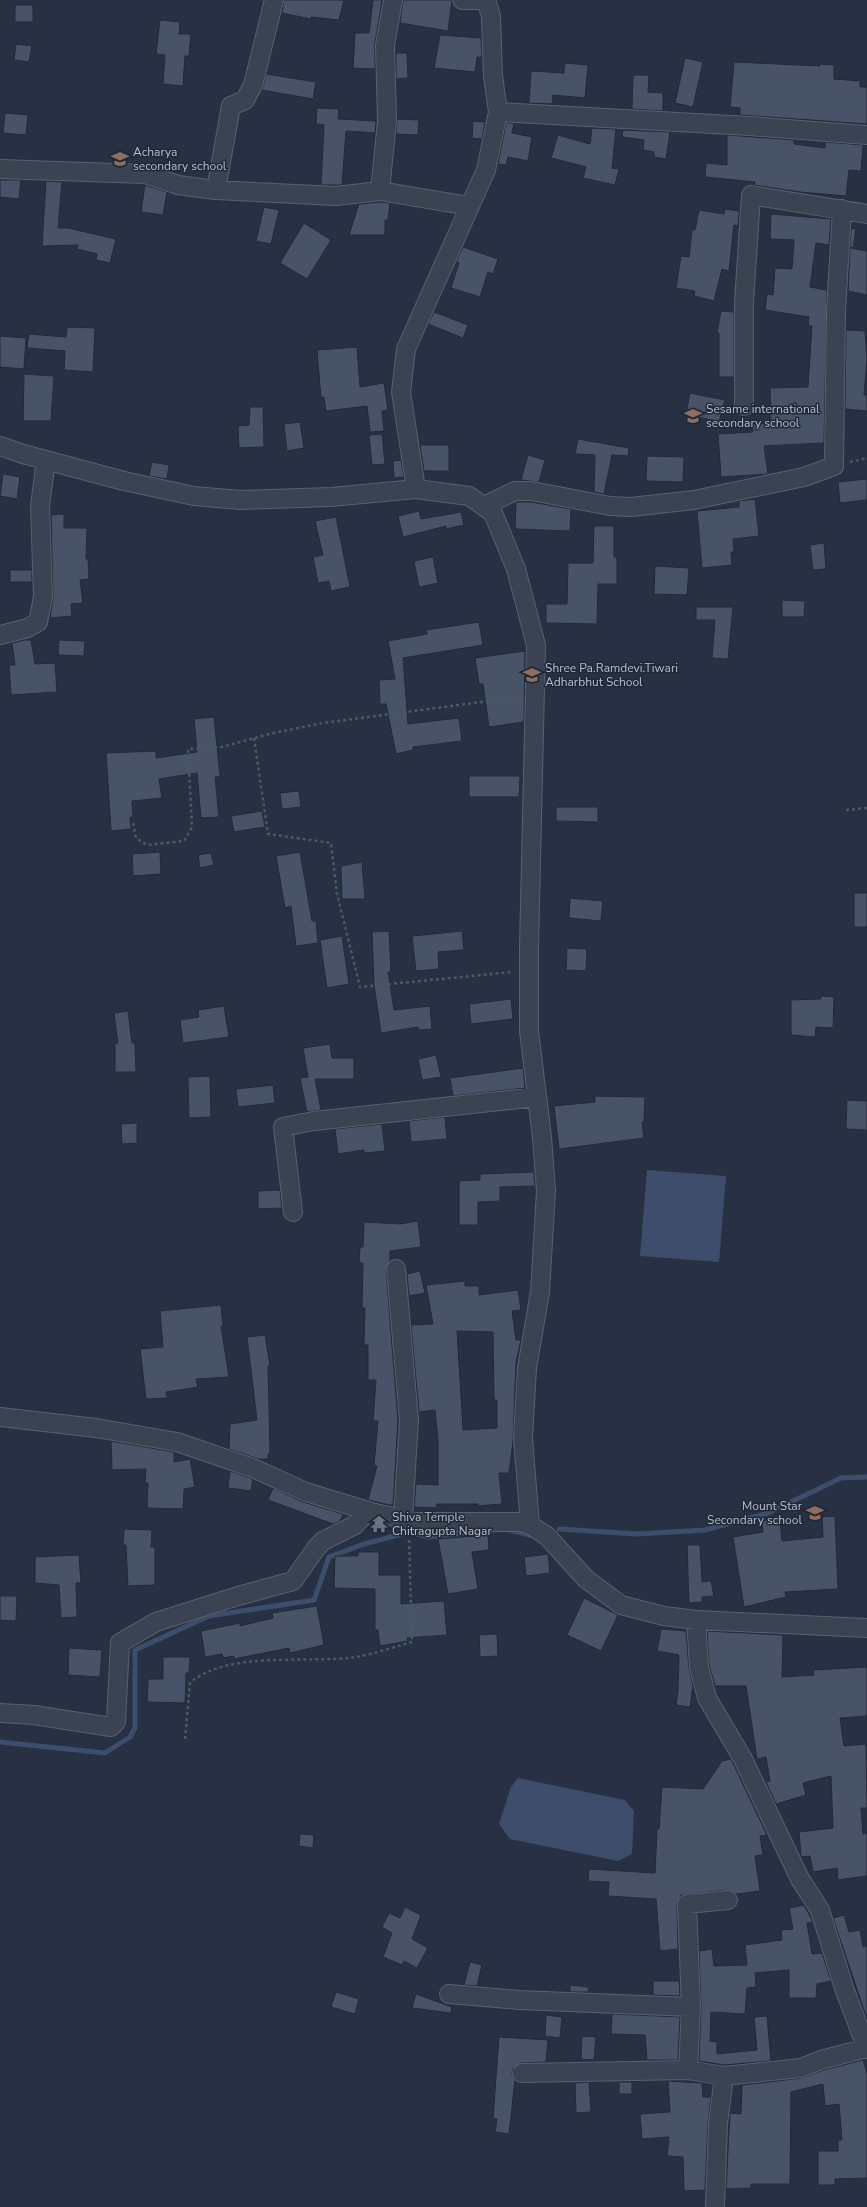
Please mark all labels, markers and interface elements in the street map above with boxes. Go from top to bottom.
place label: Acharya secondary school [133,144,227,174]
school or university icon: Acharya secondary school [110,149,130,169]
place label: Sesame international secondary school [706,401,820,431]
school or university icon: Sesame international secondary school [683,406,703,426]
place label: Shree Pa.Ramdevi.Tiwari Adharbhut School [545,660,678,690]
school or university icon: Shree Pa.Ramdevi.Tiwari Adharbhut School [522,665,542,685]
place label: Mount Star Secondary school [707,1498,803,1528]
school or university icon: Mount Star Secondary school [805,1503,825,1523]
place label: Shiva Temple Chitragupta Nagar [392,1509,492,1539]
temple icon: Shiva Temple Chitragupta Nagar [369,1514,389,1534]

